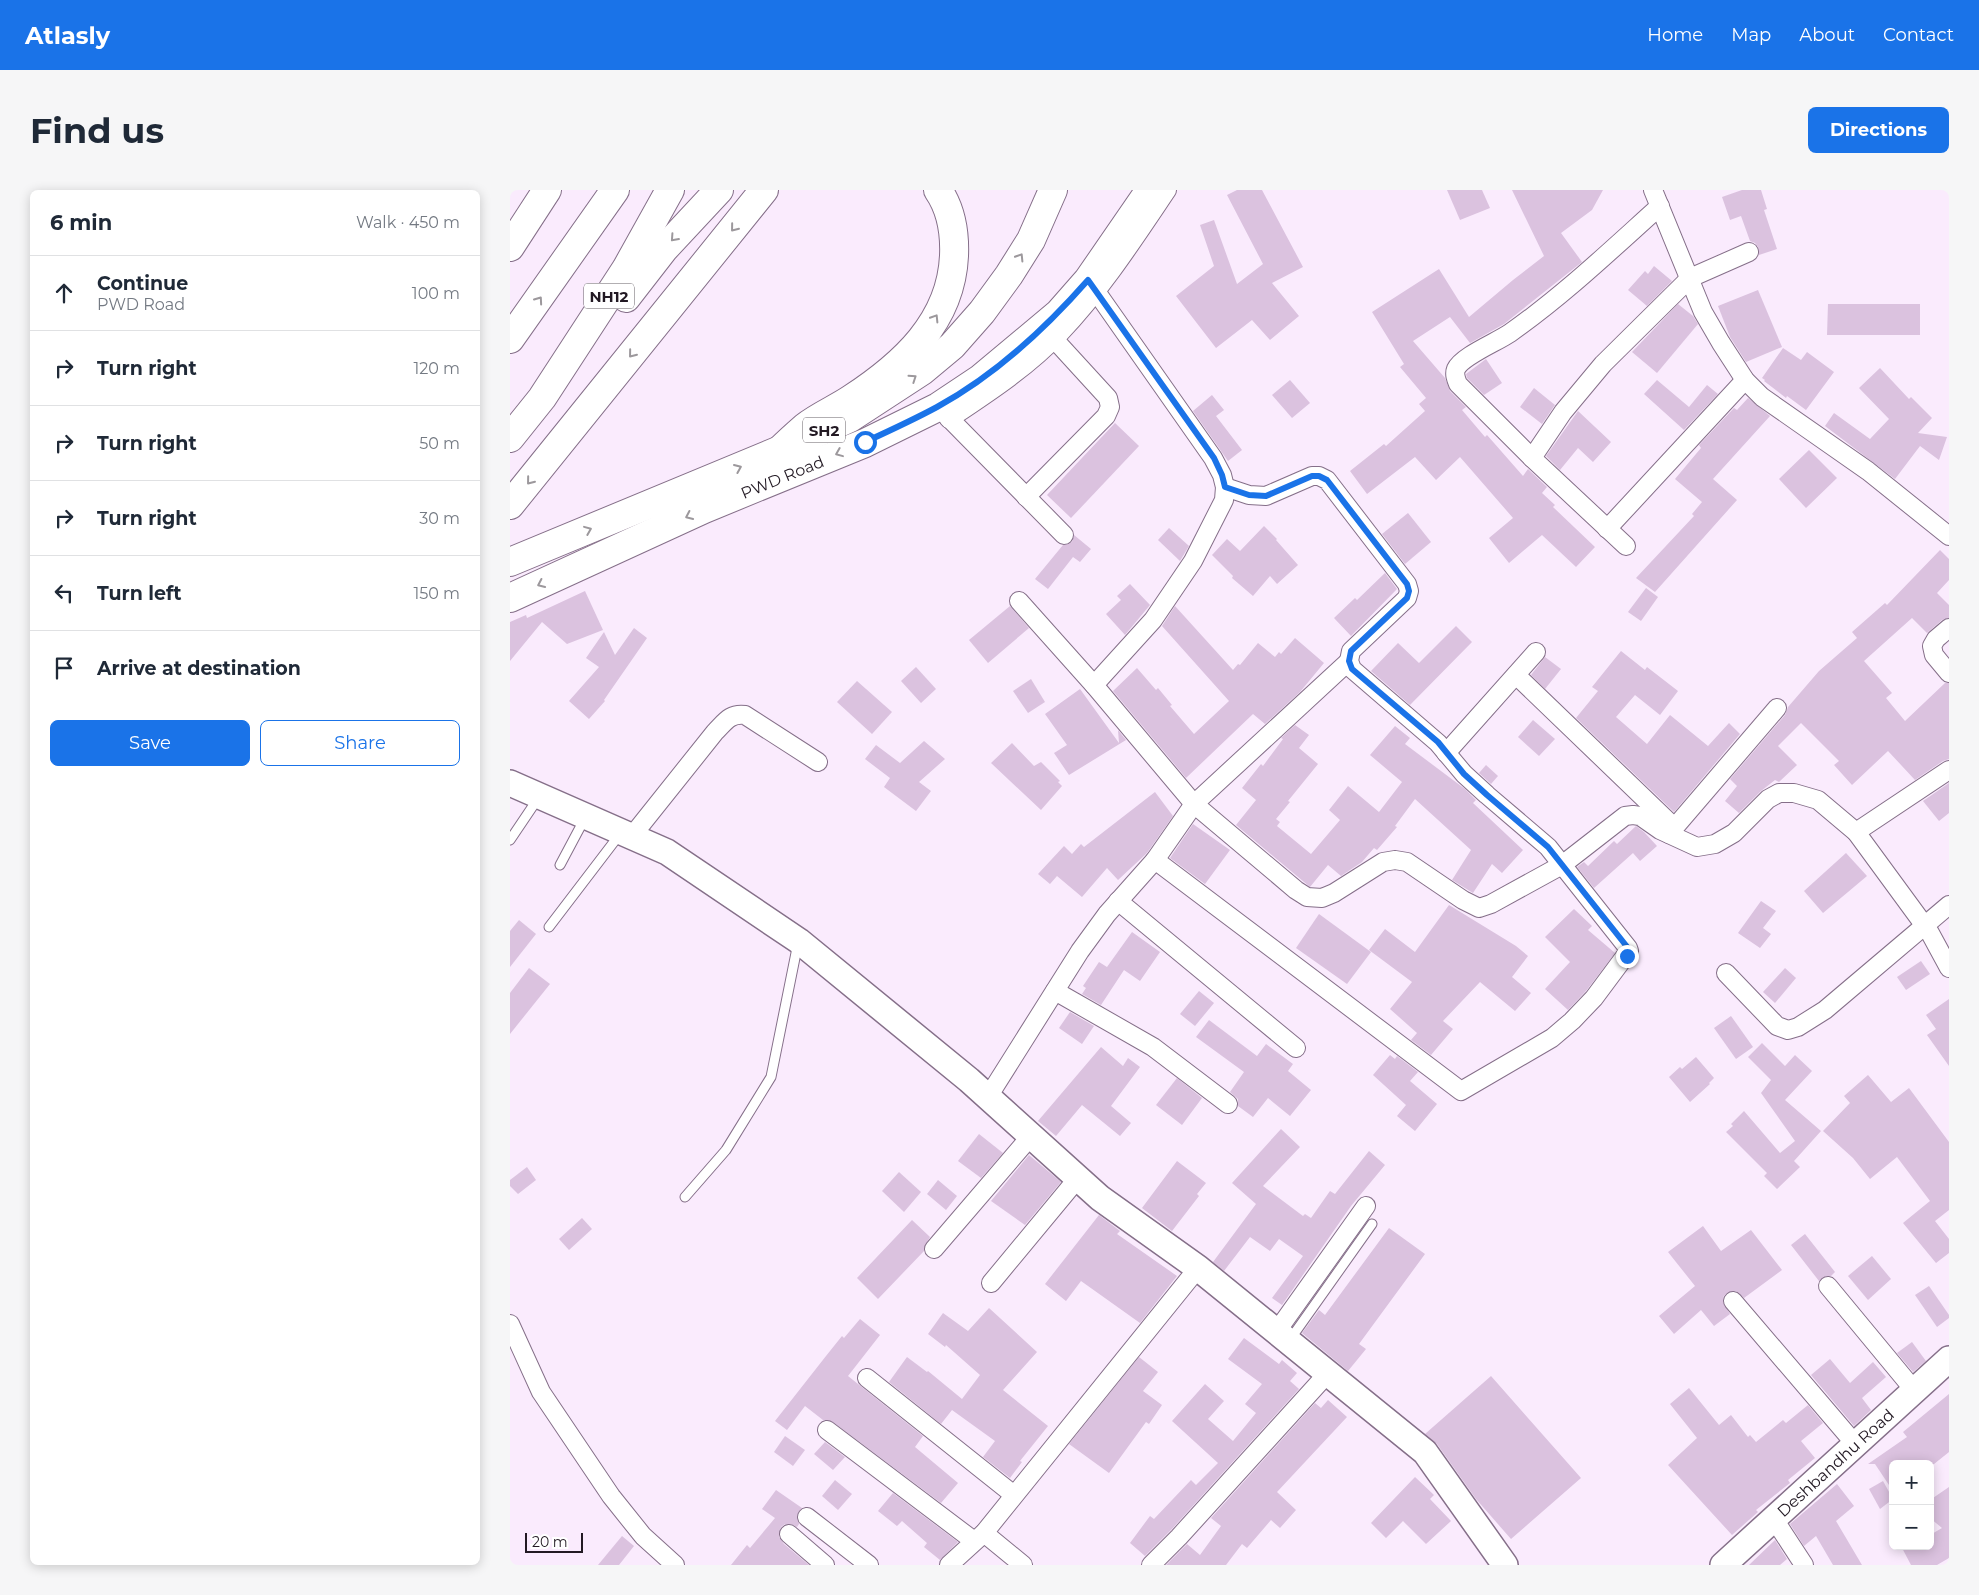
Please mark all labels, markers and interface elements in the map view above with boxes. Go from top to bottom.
text: Atlasly [25,21,110,50]
text: Home [1647,24,1703,46]
text: Map [1731,24,1771,46]
text: About [1799,24,1855,46]
text: Contact [1883,24,1954,46]
button: Directions [1808,107,1949,153]
text: Find us [30,109,164,152]
text: 6 min [50,210,112,235]
text: Walk · 450 m [356,213,460,232]
one-way arrow [731,222,739,231]
one-way arrow [670,233,679,242]
one-way arrow [1014,254,1024,263]
text: Continue [97,272,188,295]
icon: ahead [50,279,78,307]
text: 100 m [412,284,460,303]
road number: NH12 [584,284,634,308]
text: PWD Road [97,295,185,314]
one-way arrow [533,296,542,305]
one-way arrow [929,314,939,323]
one-way arrow [628,349,637,358]
icon: right [50,354,78,382]
text: Turn right [97,357,197,380]
text: 120 m [413,359,460,378]
one-way arrow [907,375,917,384]
road number: SH2 [803,418,845,442]
icon: right [50,429,78,457]
route start [854,431,877,454]
text: Turn right [97,432,197,455]
text: 50 m [419,434,460,453]
one-way arrow [835,447,844,458]
street label: PWD Road [738,451,827,502]
one-way arrow [733,463,742,474]
one-way arrow [527,475,535,484]
icon: right [50,504,78,532]
text: Turn right [97,507,197,530]
text: 30 m [419,509,460,528]
one-way arrow [685,510,694,520]
one-way arrow [583,526,591,536]
one-way arrow [538,578,547,588]
icon: left [50,579,78,607]
text: Turn left [97,582,182,605]
text: 150 m [413,584,460,603]
icon: arrive [50,654,78,682]
text: Arrive at destination [97,657,301,680]
button: Save [50,720,250,766]
button: Share [260,720,460,766]
route end [1616,945,1639,968]
street label: Deshbandhu Road [1773,1405,1898,1521]
map controls [1889,1460,1934,1550]
button: + [1889,1460,1934,1505]
button: − [1889,1505,1934,1550]
scale bar [525,1530,582,1553]
text: 20 m [532,1533,568,1551]

